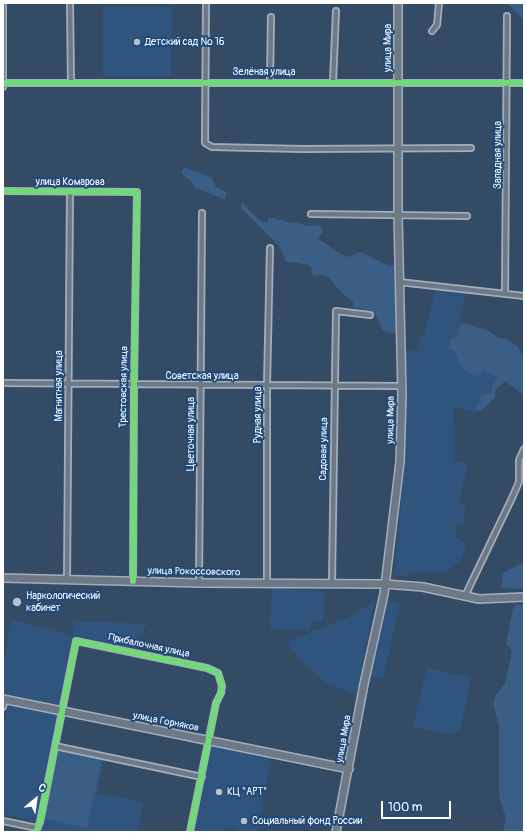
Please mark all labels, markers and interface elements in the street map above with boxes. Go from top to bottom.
street label: улица Мира [382,24,394,72]
place label: Детский сад № 16 [145,36,225,48]
marker: Детский сад № 16 [132,37,142,47]
street label: Зелёная улица [233,66,295,78]
street label: Западная улица [492,121,504,189]
street label: улица Комарова [35,176,105,188]
street label: Трестовская улица [117,346,131,428]
street label: Магнитная улица [53,350,65,422]
street label: Советская улица [165,370,239,382]
street label: Рудная улица [252,387,264,443]
street label: улица Мира [385,396,397,444]
street label: Цветочная улица [185,397,197,471]
street label: Садовая улица [317,417,331,481]
street label: улица Рокоссовского [148,565,240,579]
place label: Наркологический кабинет [26,590,100,614]
marker: Наркологический кабинет [11,596,23,608]
street label: Прибалочная улица [107,632,191,660]
street label: улица Горняков [132,710,200,734]
street label: улица Мира [334,714,354,764]
north arrow [16,779,56,819]
text: С [36,781,48,795]
place label: КЦ "АРТ" [227,786,267,798]
marker: КЦ "АРТ" [214,787,224,797]
scale bar [383,793,453,819]
text: 100 m [388,800,422,815]
place label: Социальный фонд России [252,815,362,827]
marker: Социальный фонд России [239,816,249,826]

